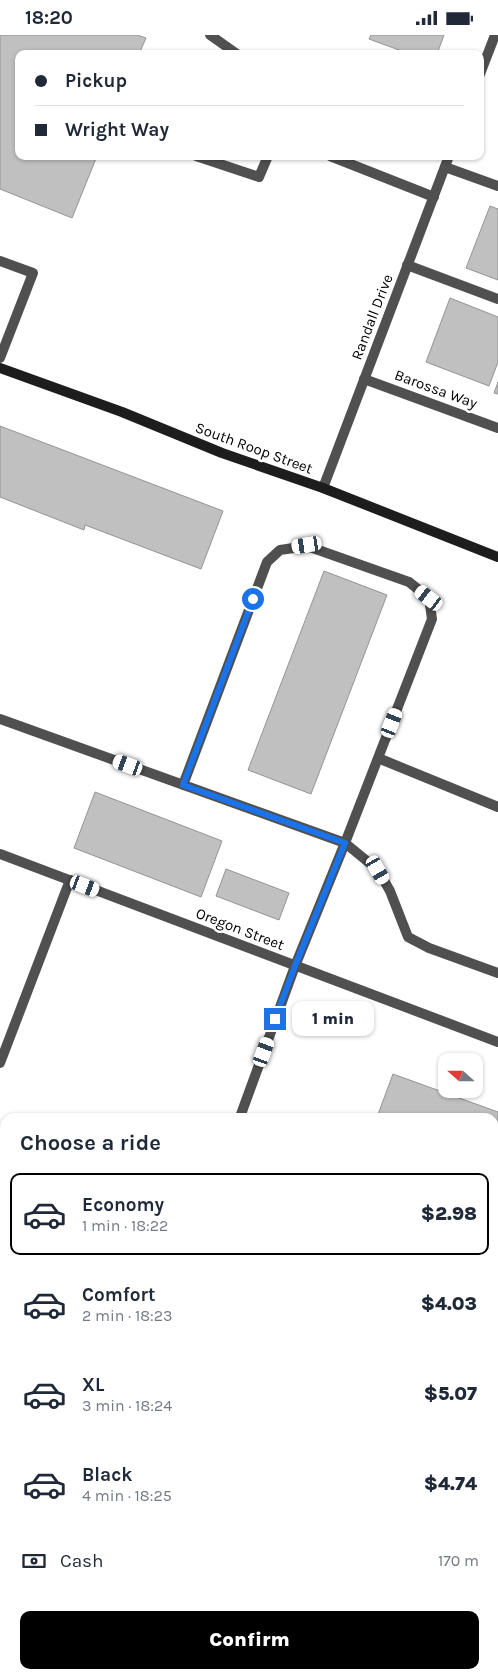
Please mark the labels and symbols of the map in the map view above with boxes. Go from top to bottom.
street label: Randall Drive [347,271,397,363]
street label: Barossa Way [392,366,480,412]
street label: South Roop Street [193,418,316,478]
car [291,535,322,555]
car [412,583,445,613]
route start [242,588,264,610]
car [379,706,404,740]
car [111,753,144,777]
car [364,853,391,887]
car [68,874,101,898]
street label: Oregon Street [193,904,287,954]
callout: 1 min [292,1001,375,1037]
route end [264,1008,286,1030]
car [251,1035,276,1069]
north arrow [438,1053,482,1097]

